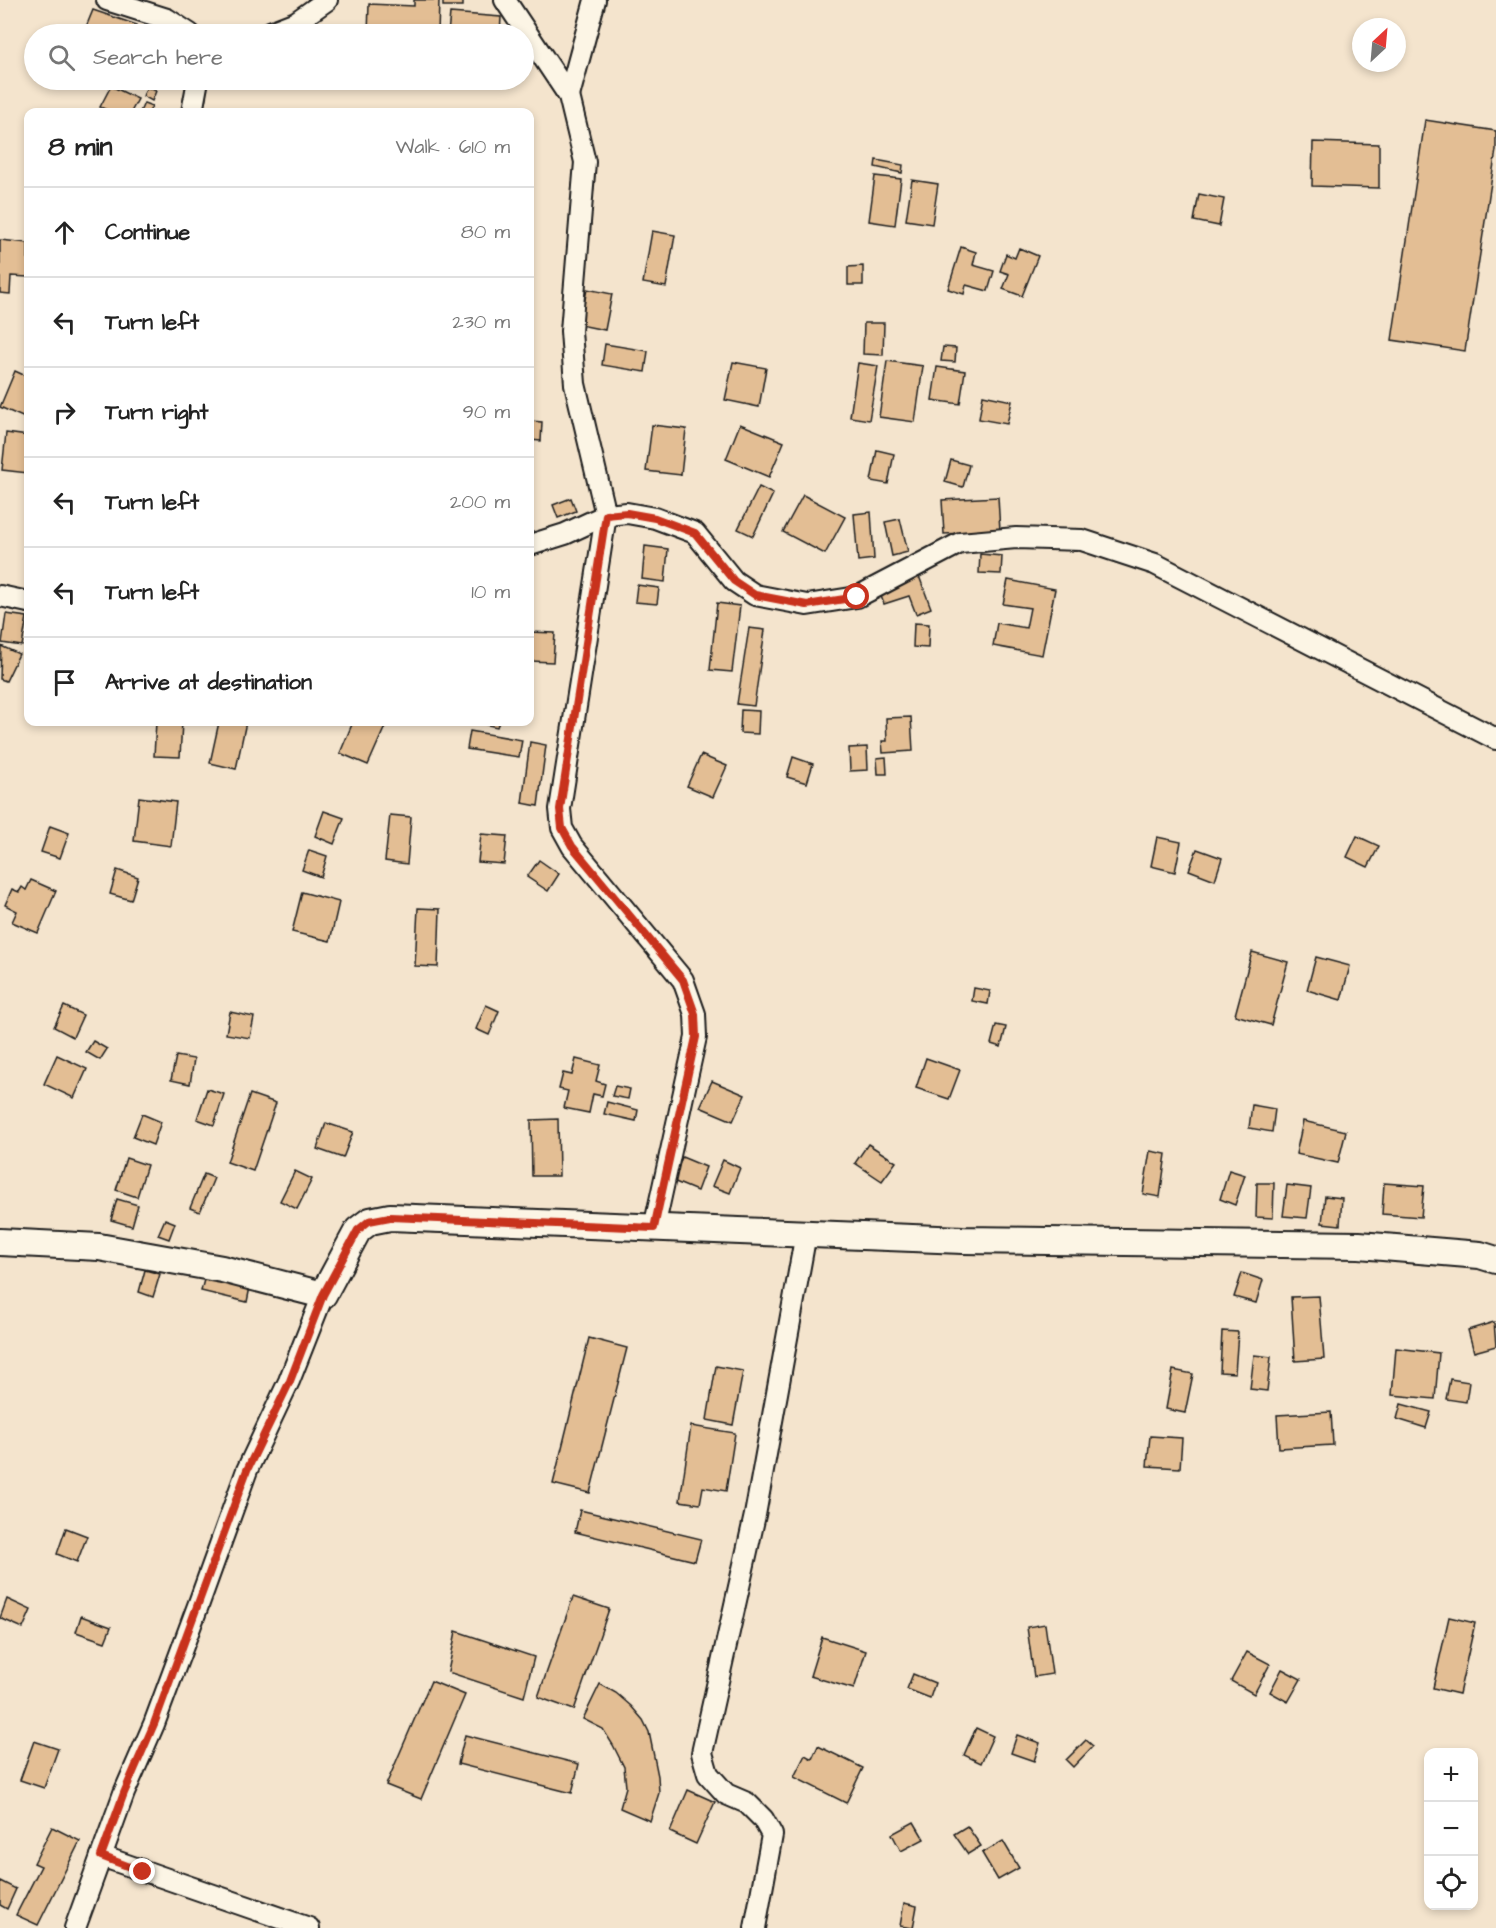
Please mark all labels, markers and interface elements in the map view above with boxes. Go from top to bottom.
north arrow [1352,18,1406,72]
search box [24,24,534,90]
icon: search [45,41,78,74]
text: Search here [93,42,223,73]
text: 8 min [48,129,112,165]
text: Walk · 610 m [395,133,510,161]
icon: ahead [48,216,81,249]
text: Continue [105,217,190,248]
text: 80 m [461,218,510,246]
icon: left [48,306,81,339]
text: Turn left [105,307,199,338]
text: 230 m [452,308,510,336]
icon: right [48,396,81,429]
text: Turn right [105,397,208,428]
text: 90 m [462,398,510,426]
icon: left [48,486,81,519]
text: Turn left [105,487,199,518]
text: 200 m [450,488,510,516]
icon: left [48,576,81,609]
text: Turn left [105,577,199,608]
text: 10 m [471,578,510,606]
route start [843,583,869,609]
icon: arrive [48,666,81,699]
text: Arrive at destination [105,667,312,698]
map controls [1424,1748,1478,1910]
button: + [1424,1748,1478,1802]
button: − [1424,1802,1478,1856]
button: locate [1424,1856,1478,1910]
route end [129,1858,155,1884]

